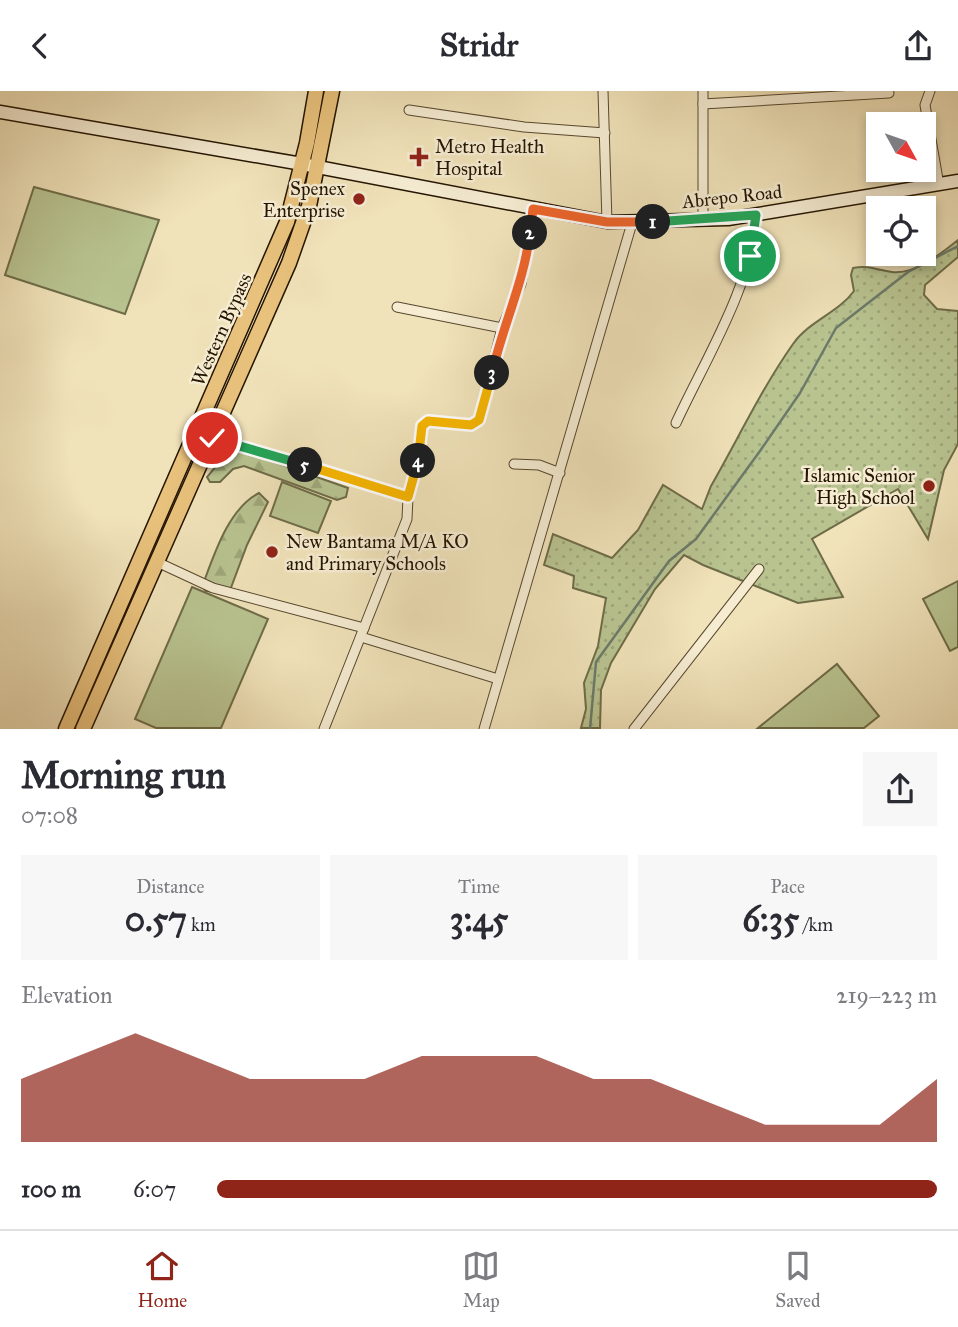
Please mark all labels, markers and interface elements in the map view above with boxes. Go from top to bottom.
text: Stridr [440,26,518,65]
icon: back [21,27,59,65]
icon: share [899,27,937,65]
north arrow [866,112,936,182]
map controls [866,112,936,266]
place label: Metro Health Hospital [435,135,545,180]
marker: Metro Health Hospital [409,147,429,167]
place label: Spenex Enterprise [263,177,346,222]
street label: Abrepo Road [680,180,784,213]
marker: Spenex Enterprise [351,191,367,207]
button: locate [866,196,936,266]
pin: 1 [636,205,670,239]
text: 1 [649,210,656,233]
pin: 2 [512,215,548,251]
text: 2 [525,221,534,244]
pin [720,226,780,286]
icon: arrive [731,237,769,275]
street label: Western Bypass [186,269,257,389]
pin: 3 [475,355,510,391]
text: 3 [488,361,495,384]
pin [182,408,242,468]
icon: check [193,419,231,457]
pin: 4 [400,443,436,479]
pin: 5 [288,447,322,483]
text: 4 [412,449,423,472]
text: 5 [300,453,309,476]
place label: Islamic Senior High School [803,464,916,510]
marker: Islamic Senior High School [921,478,937,494]
place label: New Bantama M/A KO and Primary Schools [286,530,469,575]
marker: New Bantama M/A KO and Primary Schools [264,544,280,560]
text: Morning run [21,752,226,798]
button: share [863,752,937,826]
text: 07:08 [21,801,78,829]
text: Distance [136,875,204,898]
text: Time [458,875,500,898]
text: Pace [770,875,805,898]
text: 0.57 [125,898,187,941]
text: 3:45 [450,898,508,941]
text: 6:35 [742,898,799,941]
text: km [187,913,216,936]
text: /km [799,913,833,936]
text: Elevation [21,981,112,1009]
text: 219–223 m [836,981,937,1009]
text: 100 m [21,1175,81,1203]
text: 6:07 [133,1175,176,1203]
tab: Home [138,1247,187,1312]
tab: Map [462,1247,500,1312]
tab: Saved [775,1247,820,1312]

